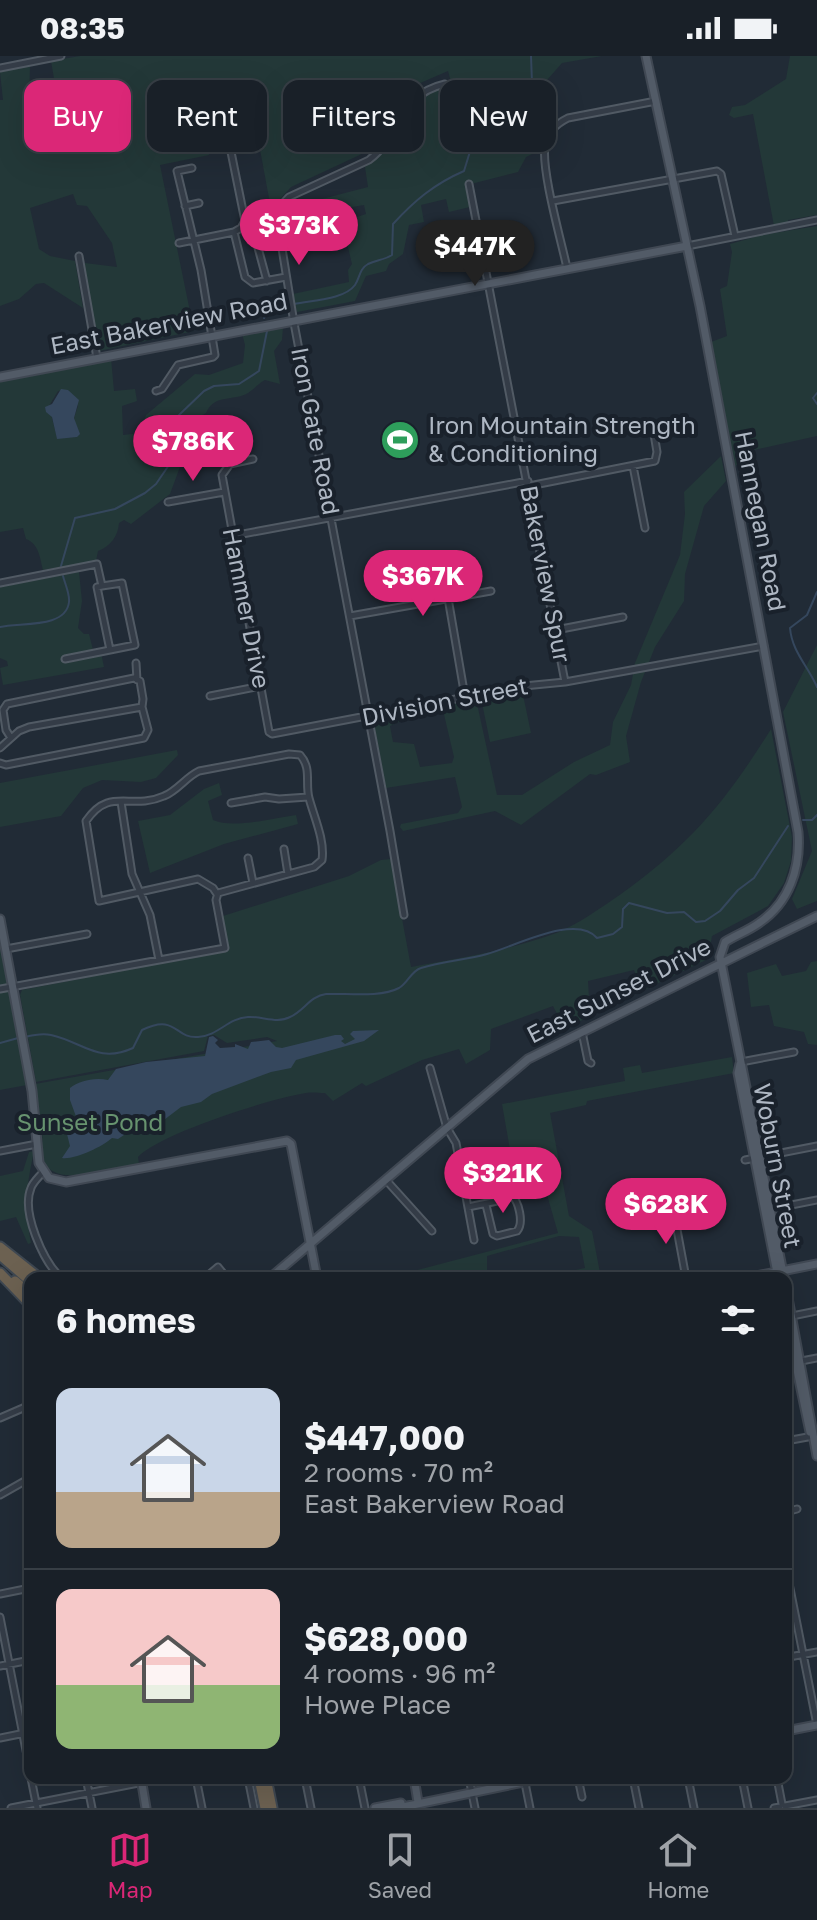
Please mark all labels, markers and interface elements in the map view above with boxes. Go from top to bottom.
text: 08:35 [40,10,125,46]
chip: Buy [24,80,131,152]
chip: Rent [147,80,267,152]
chip: Filters [283,80,424,152]
chip: New [440,80,556,152]
pin: $373K [243,199,355,267]
text: $373K [258,209,340,240]
pin: $447K [419,220,531,288]
text: $447K [434,230,516,261]
street label: East Bakerview Road [48,285,290,360]
street label: Iron Gate Road [286,344,347,517]
place label: Iron Mountain Strength & Conditioning [428,410,696,467]
pin: $786K [137,415,249,483]
sports icon: Iron Mountain Strength & Conditioning [379,419,421,461]
text: $786K [151,425,235,456]
street label: Hannegan Road [730,428,793,613]
street label: Bakerview Spur [515,483,578,665]
street label: Hammer Drive [218,525,277,691]
pin: $367K [367,550,479,618]
text: $367K [382,560,464,591]
street label: Division Street [359,670,530,731]
street label: East Sunset Drive [521,931,715,1049]
street label: Woburn Street [748,1081,809,1250]
park label: Sunset Pond [17,1107,163,1136]
pin: $321K [447,1147,559,1215]
text: $321K [462,1157,544,1188]
pin: $628K [610,1178,722,1246]
text: $628K [623,1188,709,1219]
icon: filters [716,1298,760,1342]
text: 6 homes [56,1300,196,1340]
text: $447,000 [304,1417,465,1457]
icon: home [120,1420,216,1516]
text: 2 rooms · 70 m² [304,1457,493,1488]
text: East Bakerview Road [304,1488,565,1519]
text: $628,000 [304,1618,468,1658]
icon: home [120,1621,216,1717]
text: 4 rooms · 96 m² [304,1658,495,1689]
text: Howe Place [304,1689,451,1720]
tab: Map [108,1828,153,1903]
tab: Saved [368,1828,432,1903]
tab: Home [647,1828,709,1903]

